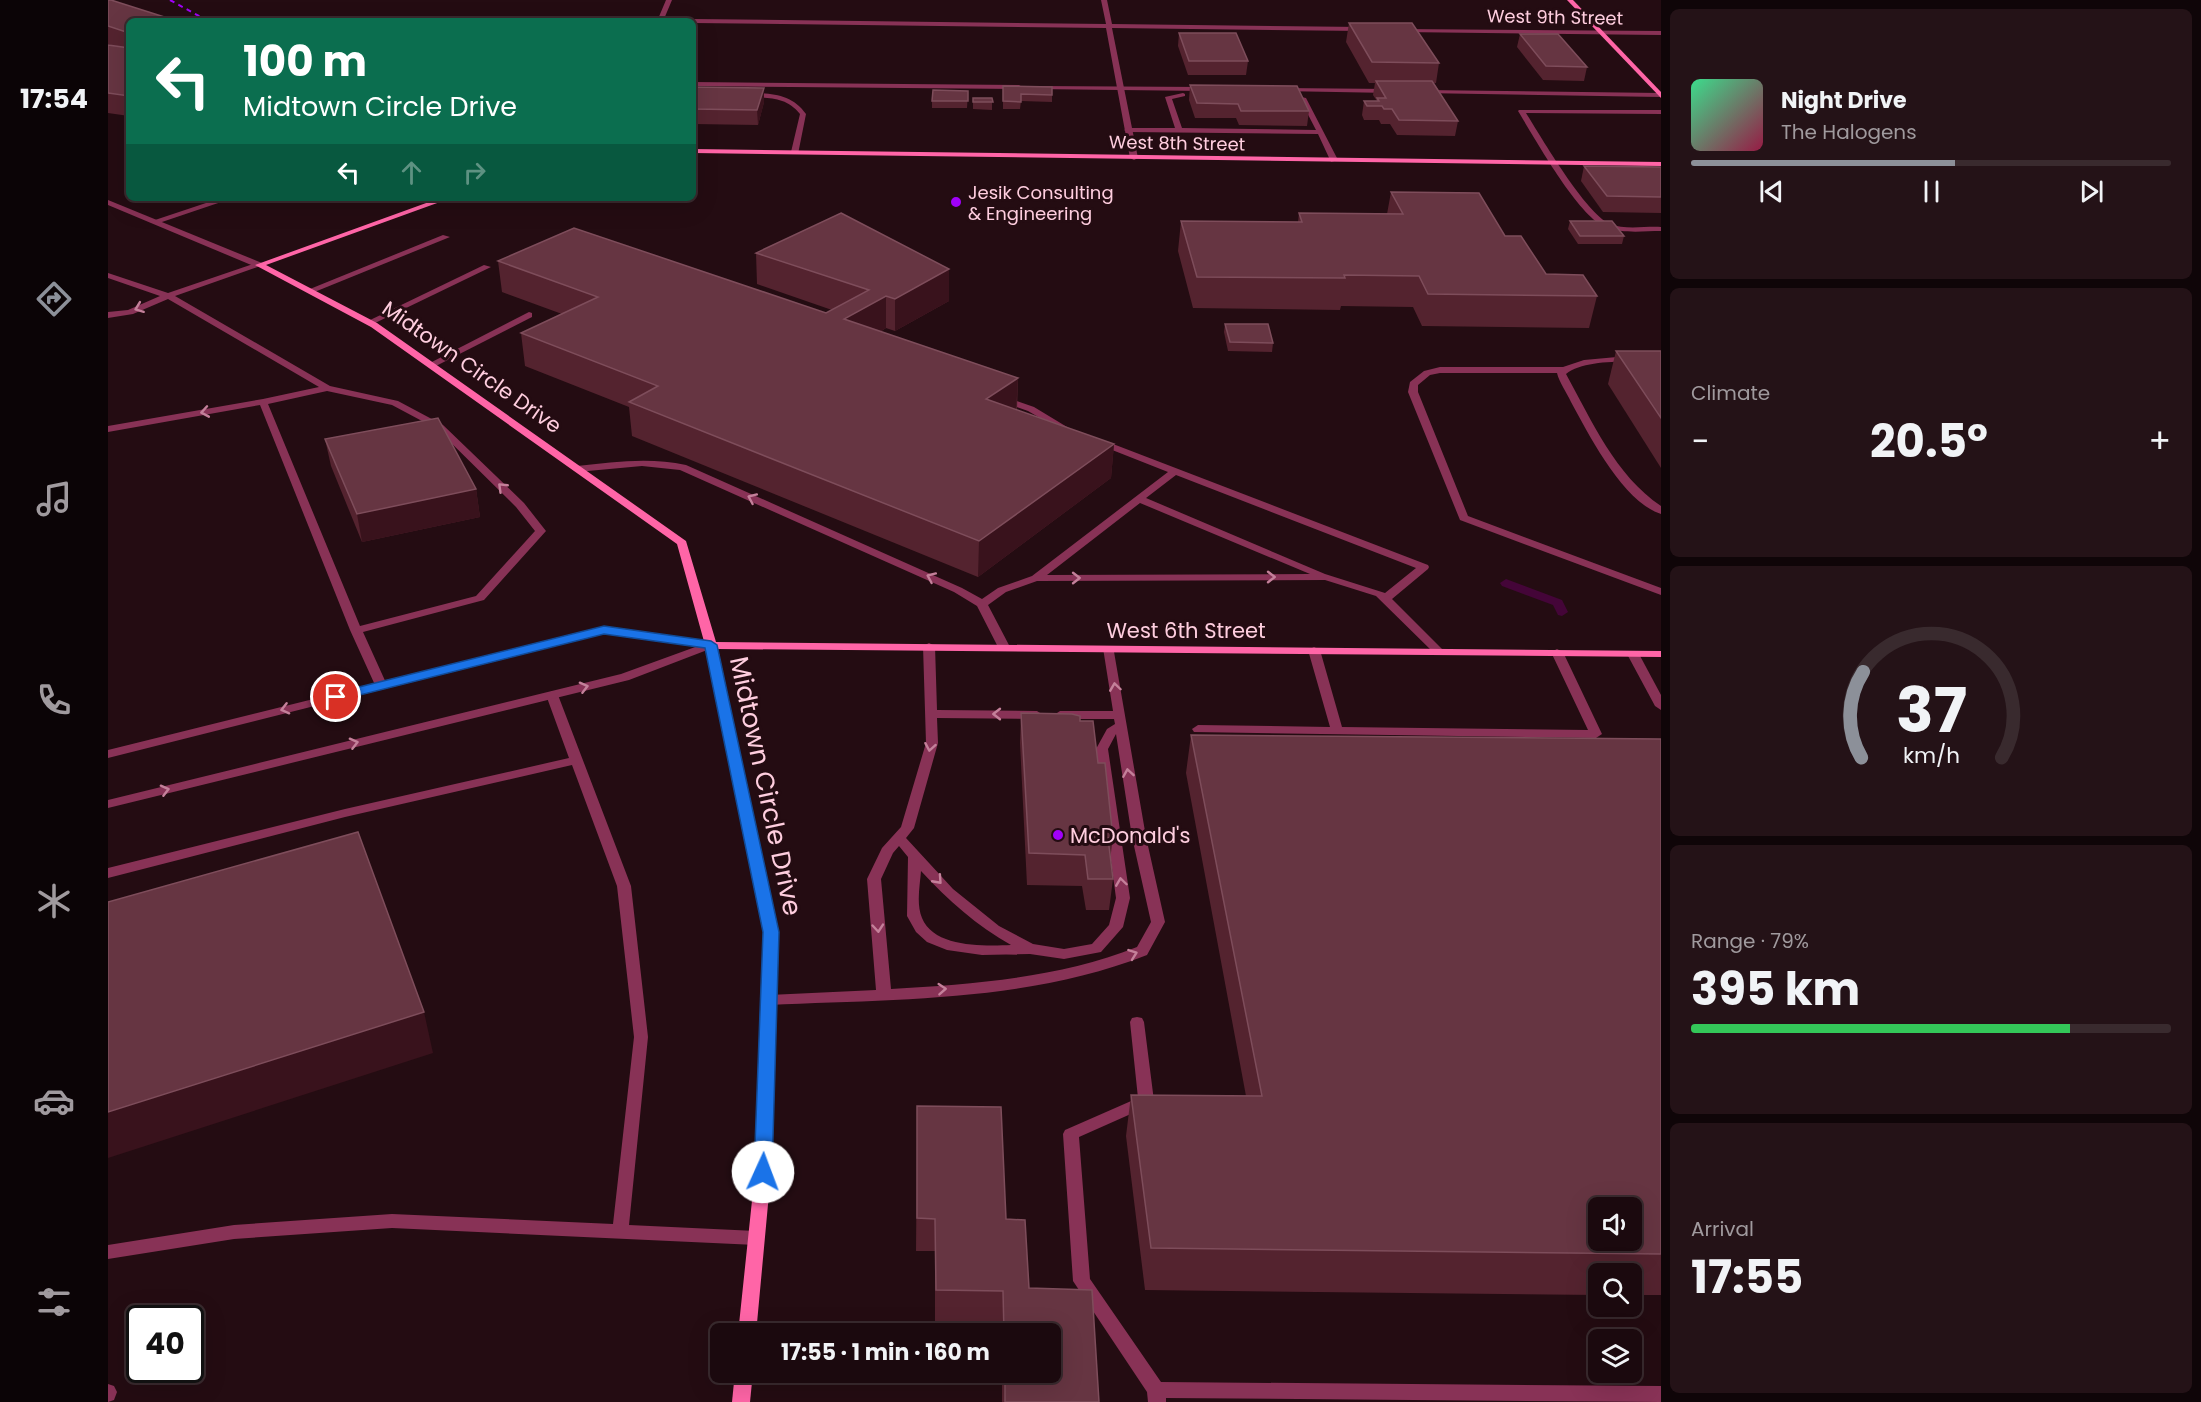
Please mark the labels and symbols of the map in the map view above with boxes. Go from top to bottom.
street label: West 9th Street [1487,3,1623,31]
street label: West 8th Street [1109,129,1245,157]
place label: Jesik Consulting & Engineering [968,180,1114,226]
marker: Jesik Consulting & Engineering [949,195,963,209]
street label: Midtown Circle Drive [376,294,568,440]
one-way arrow [134,301,145,313]
one-way arrow [200,406,210,418]
one-way arrow [498,484,509,495]
one-way arrow [748,494,759,506]
one-way arrow [1267,571,1276,583]
one-way arrow [1072,572,1081,584]
one-way arrow [926,573,937,585]
street label: West 6th Street [1106,616,1266,645]
street label: Midtown Circle Drive [721,653,811,919]
pin [310,671,361,722]
one-way arrow [579,681,589,694]
one-way arrow [1109,682,1121,691]
one-way arrow [280,702,290,715]
one-way arrow [993,708,1002,720]
one-way arrow [349,738,359,751]
one-way arrow [924,742,936,751]
one-way arrow [1123,768,1135,777]
one-way arrow [160,784,170,797]
place label: McDonald's [1070,821,1190,850]
marker: McDonald's [1051,828,1065,842]
one-way arrow [931,874,942,884]
one-way arrow [1115,877,1127,886]
one-way arrow [871,923,884,932]
one-way arrow [1127,949,1138,962]
one-way arrow [938,983,947,996]
position arrow [731,1140,795,1204]
speed limit sign: 40 [126,1305,204,1383]

